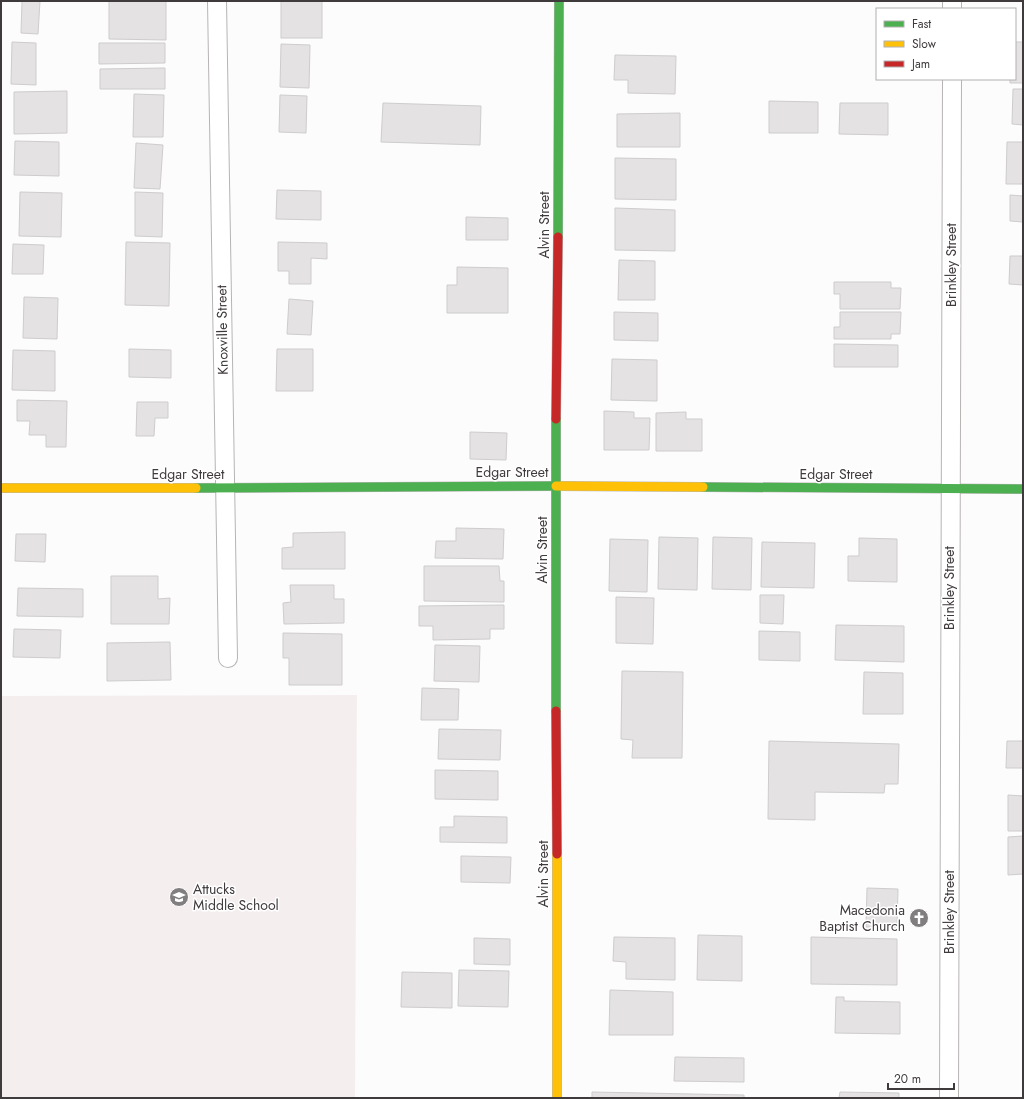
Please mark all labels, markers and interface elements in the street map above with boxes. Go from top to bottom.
legend [876,8,1016,80]
text: Fast [912,15,931,33]
text: Slow [912,35,937,53]
text: Jam [910,55,930,73]
street label: Alvin Street [534,191,554,259]
street label: Brinkley Street [941,222,961,307]
street label: Knoxville Street [211,284,233,375]
street label: Edgar Street [476,462,549,482]
street label: Edgar Street [152,464,225,484]
street label: Edgar Street [800,464,873,484]
street label: Alvin Street [532,516,552,584]
street label: Brinkley Street [939,545,959,630]
street label: Alvin Street [533,840,553,908]
street label: Brinkley Street [939,869,959,954]
place label: Attucks Middle School [193,879,279,915]
school or university icon: Attucks Middle School [168,886,190,908]
place label: Macedonia Baptist Church [819,900,905,936]
church icon: Macedonia Baptist Church [908,907,930,929]
scale bar [888,1065,954,1091]
text: 20 m [894,1070,921,1088]

